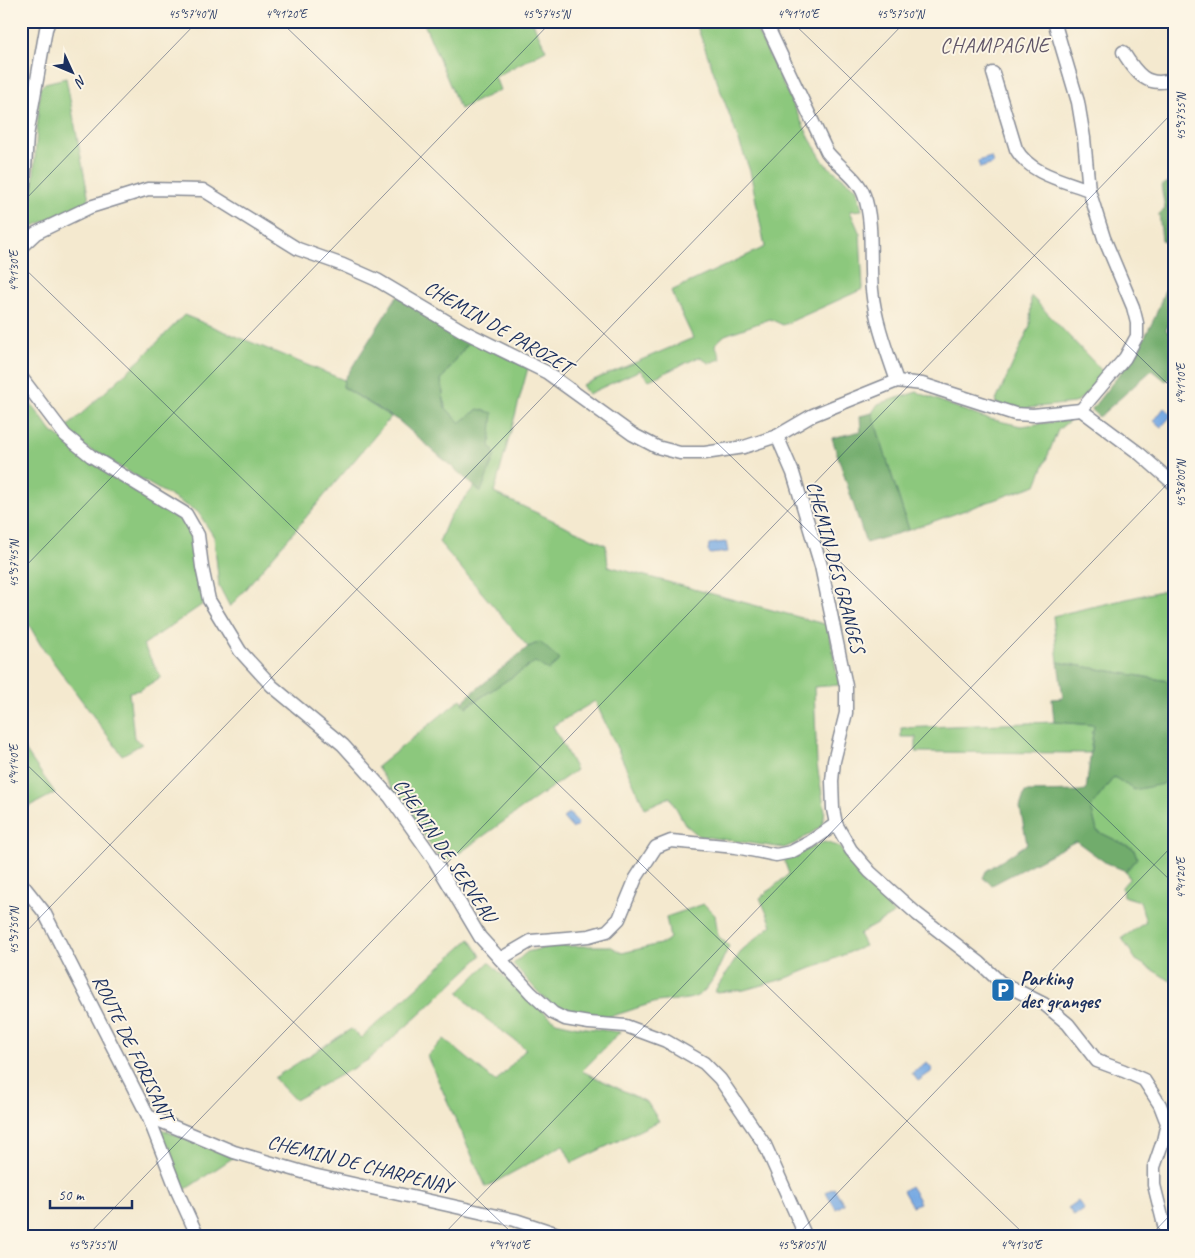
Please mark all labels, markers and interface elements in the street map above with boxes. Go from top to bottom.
text: 45°57'40"N [168,6,217,22]
text: 4°41'20"E [266,6,308,22]
text: 45°57'45"N [522,6,571,22]
text: 4°41'10"E [778,6,820,22]
text: 45°57'50"N [876,6,925,22]
district label: CHAMPAGNE [940,32,1052,58]
north arrow [48,48,98,98]
text: N [70,72,90,91]
text: 45°57'55"N [1173,92,1189,141]
text: 4°41'30"E [6,249,22,292]
street label: CHEMIN DE PAROZET [420,275,580,382]
text: 4°41'10"E [1173,362,1189,405]
text: 45°58'00"N [1173,459,1189,508]
street label: CHEMIN DES GRANGES [801,478,872,658]
text: 45°57'45"N [6,539,22,588]
text: 4°41'40"E [6,743,22,786]
street label: CHEMIN DE SERVEAU [388,774,504,929]
text: 4°41'20"E [1173,856,1189,899]
text: 45°57'50"N [6,906,22,955]
place label: Parking des granges [1020,966,1101,1014]
street label: ROUTE DE FORISANT [87,971,181,1129]
parking icon: Parking des granges [990,977,1016,1003]
street label: CHEMIN DE CHARPENAY [265,1129,458,1200]
scale bar [50,1178,132,1210]
text: 50 m [58,1186,85,1205]
text: 45°57'55"N [68,1237,117,1253]
text: 4°41'40"E [489,1237,531,1253]
text: 45°58'05"N [777,1237,826,1253]
text: 4°41'30"E [1001,1237,1043,1253]

